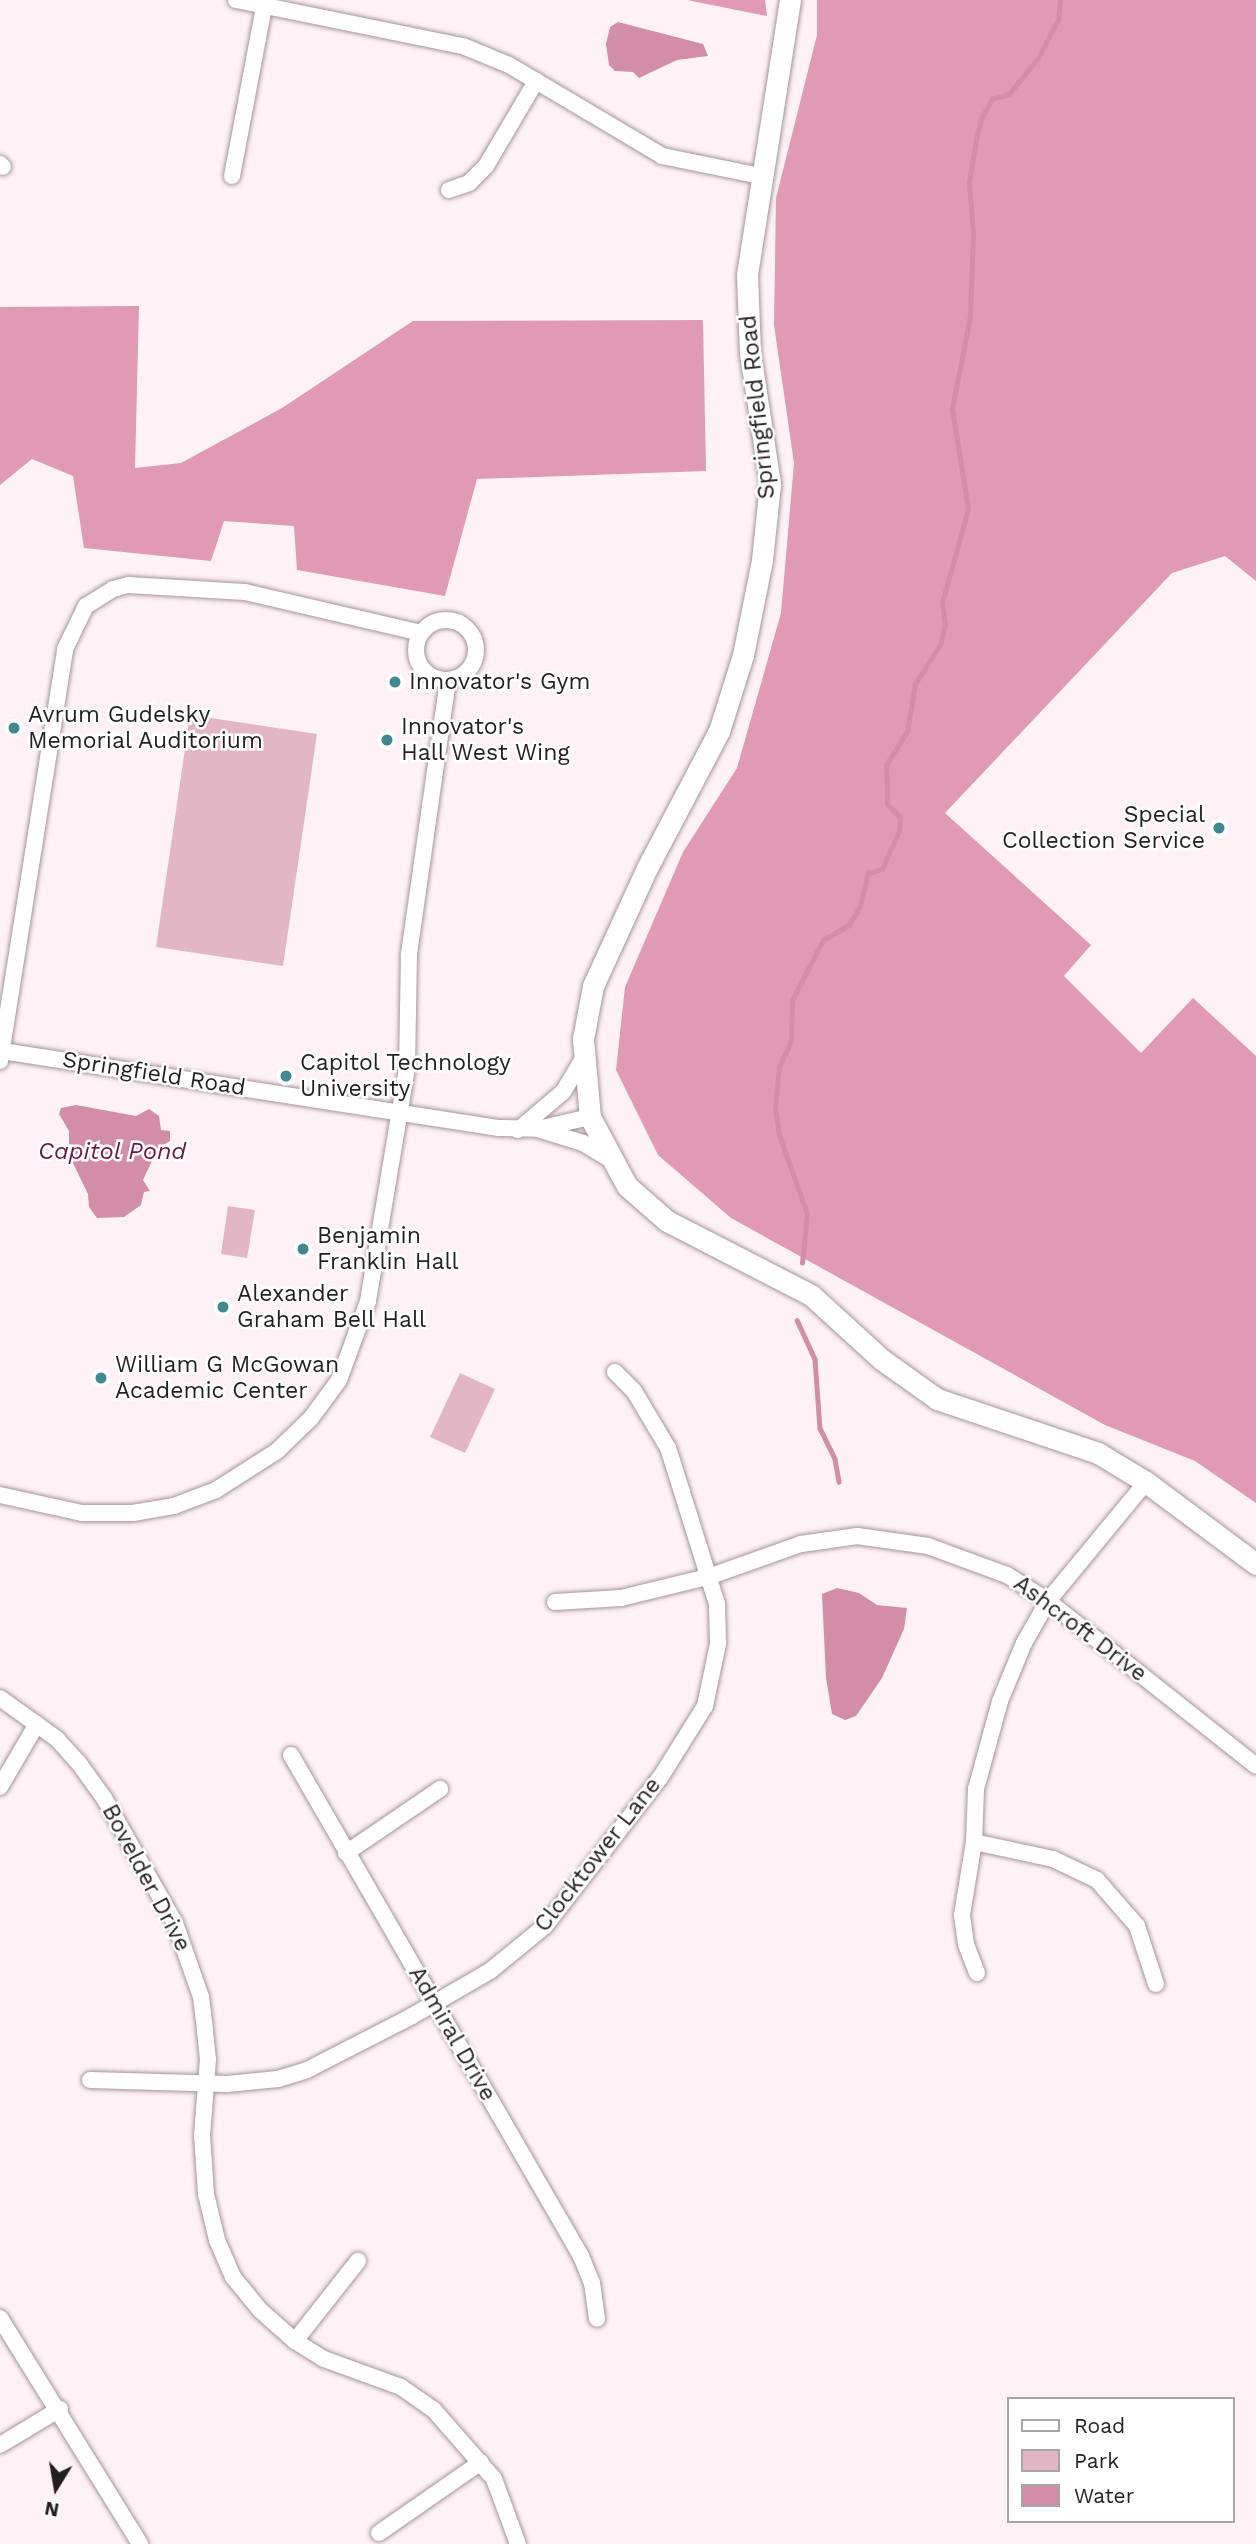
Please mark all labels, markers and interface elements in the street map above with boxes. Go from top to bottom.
street label: Springfield Road [735,314,781,500]
place label: Innovator's Gym [409,668,590,696]
marker: Innovator's Gym [387,674,403,690]
place label: Avrum Gudelsky Memorial Auditorium [28,701,265,755]
place label: Innovator's Hall West Wing [401,713,572,767]
marker: Avrum Gudelsky Memorial Auditorium [6,720,22,736]
marker: Innovator's Hall West Wing [379,732,395,748]
place label: Special Collection Service [1002,801,1205,855]
marker: Special Collection Service [1211,820,1227,836]
street label: Springfield Road [61,1046,247,1102]
place label: Capitol Technology University [300,1049,512,1103]
marker: Capitol Technology University [278,1068,294,1084]
water label: Capitol Pond [38,1138,186,1166]
place label: Benjamin Franklin Hall [317,1222,459,1276]
marker: Benjamin Franklin Hall [295,1241,311,1257]
place label: Alexander Graham Bell Hall [237,1280,427,1334]
marker: Alexander Graham Bell Hall [215,1299,231,1315]
place label: William G McGowan Academic Center [115,1351,339,1405]
marker: William G McGowan Academic Center [93,1370,109,1386]
street label: Ashcroft Drive [1008,1570,1152,1688]
street label: Clocktower Lane [529,1772,667,1938]
street label: Bovelder Drive [96,1799,196,1957]
street label: Admiral Drive [402,1961,502,2107]
legend [1007,2397,1235,2523]
text: Road [1074,2413,1125,2438]
text: Park [1074,2448,1119,2473]
north arrow [21,2453,91,2523]
text: Water [1074,2483,1134,2508]
text: N [43,2496,61,2522]

